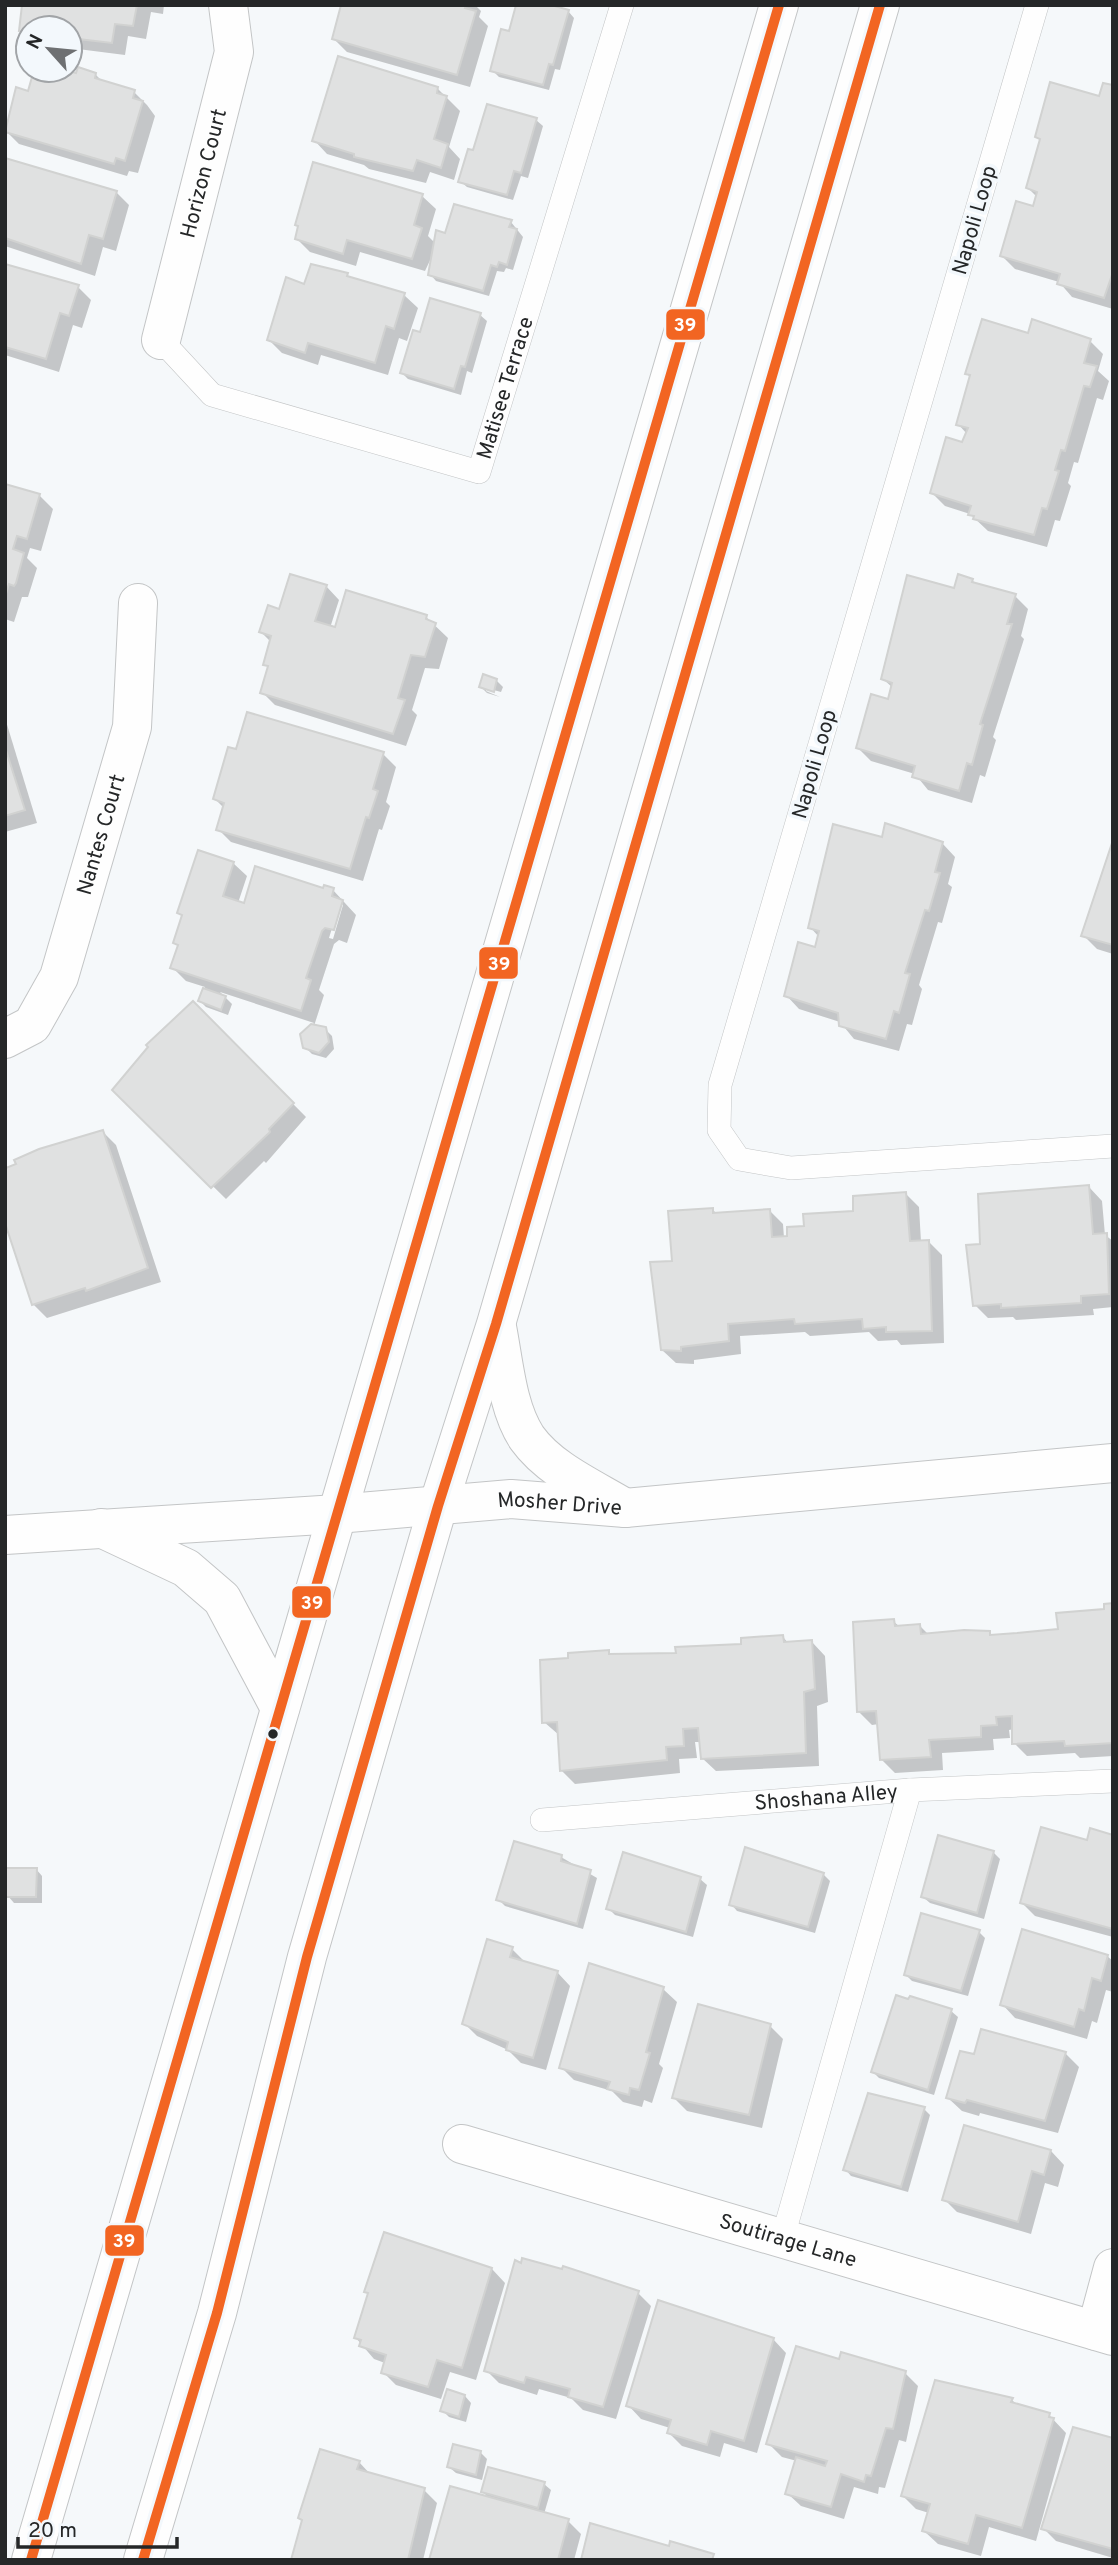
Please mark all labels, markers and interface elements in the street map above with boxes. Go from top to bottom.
north arrow [14,14,84,84]
text: N [22,31,49,54]
street label: Horizon Court [175,106,234,241]
street label: Napoli Loop [947,163,1004,278]
line badge: 39 [665,308,706,341]
street label: Matisee Terrace [472,314,541,463]
text: 39 [673,314,697,338]
street label: Napoli Loop [787,707,844,822]
street label: Nantes Court [72,771,132,898]
line badge: 39 [478,946,519,980]
text: 39 [487,953,511,977]
street label: Mosher Drive [496,1487,623,1523]
line badge: 39 [291,1585,332,1619]
text: 39 [300,1592,324,1616]
unlabelled marker [266,1727,280,1741]
street label: Shoshana Alley [753,1779,899,1818]
street label: Soutirage Lane [716,2209,860,2275]
line badge: 39 [104,2224,145,2257]
text: 39 [112,2230,136,2254]
scale bar [18,2506,177,2550]
text: 20 m [28,2518,77,2545]

